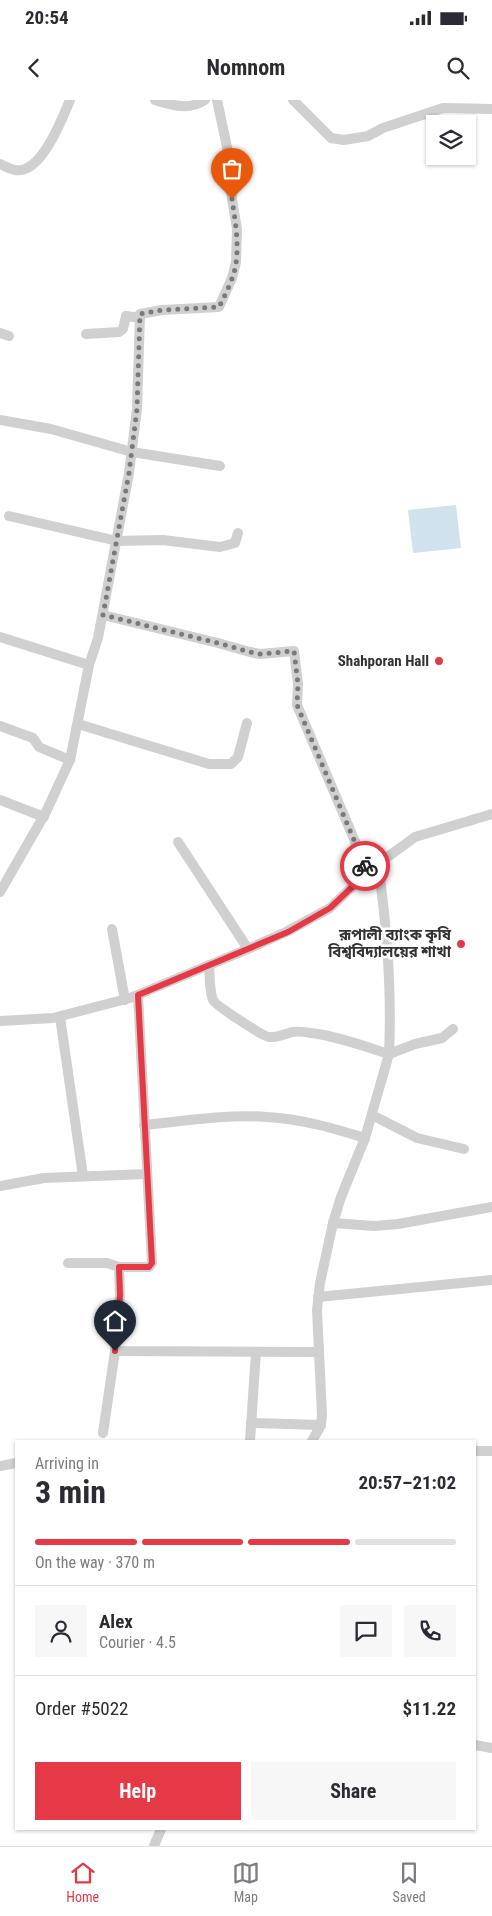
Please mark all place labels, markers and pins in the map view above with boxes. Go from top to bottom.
pin [211,148,253,199]
place label: Shahporan Hall [338,652,429,670]
marker: Shahporan Hall [433,655,445,667]
place label: রূপালী ব্যাংক কৃষি বিশ্ববিদ্যালয়ের শাখা [327,926,452,961]
marker: রূপালী ব্যাংক কৃষি বিশ্ববিদ্যালয়ের শাখা [455,938,467,950]
pin [94,1300,136,1351]

